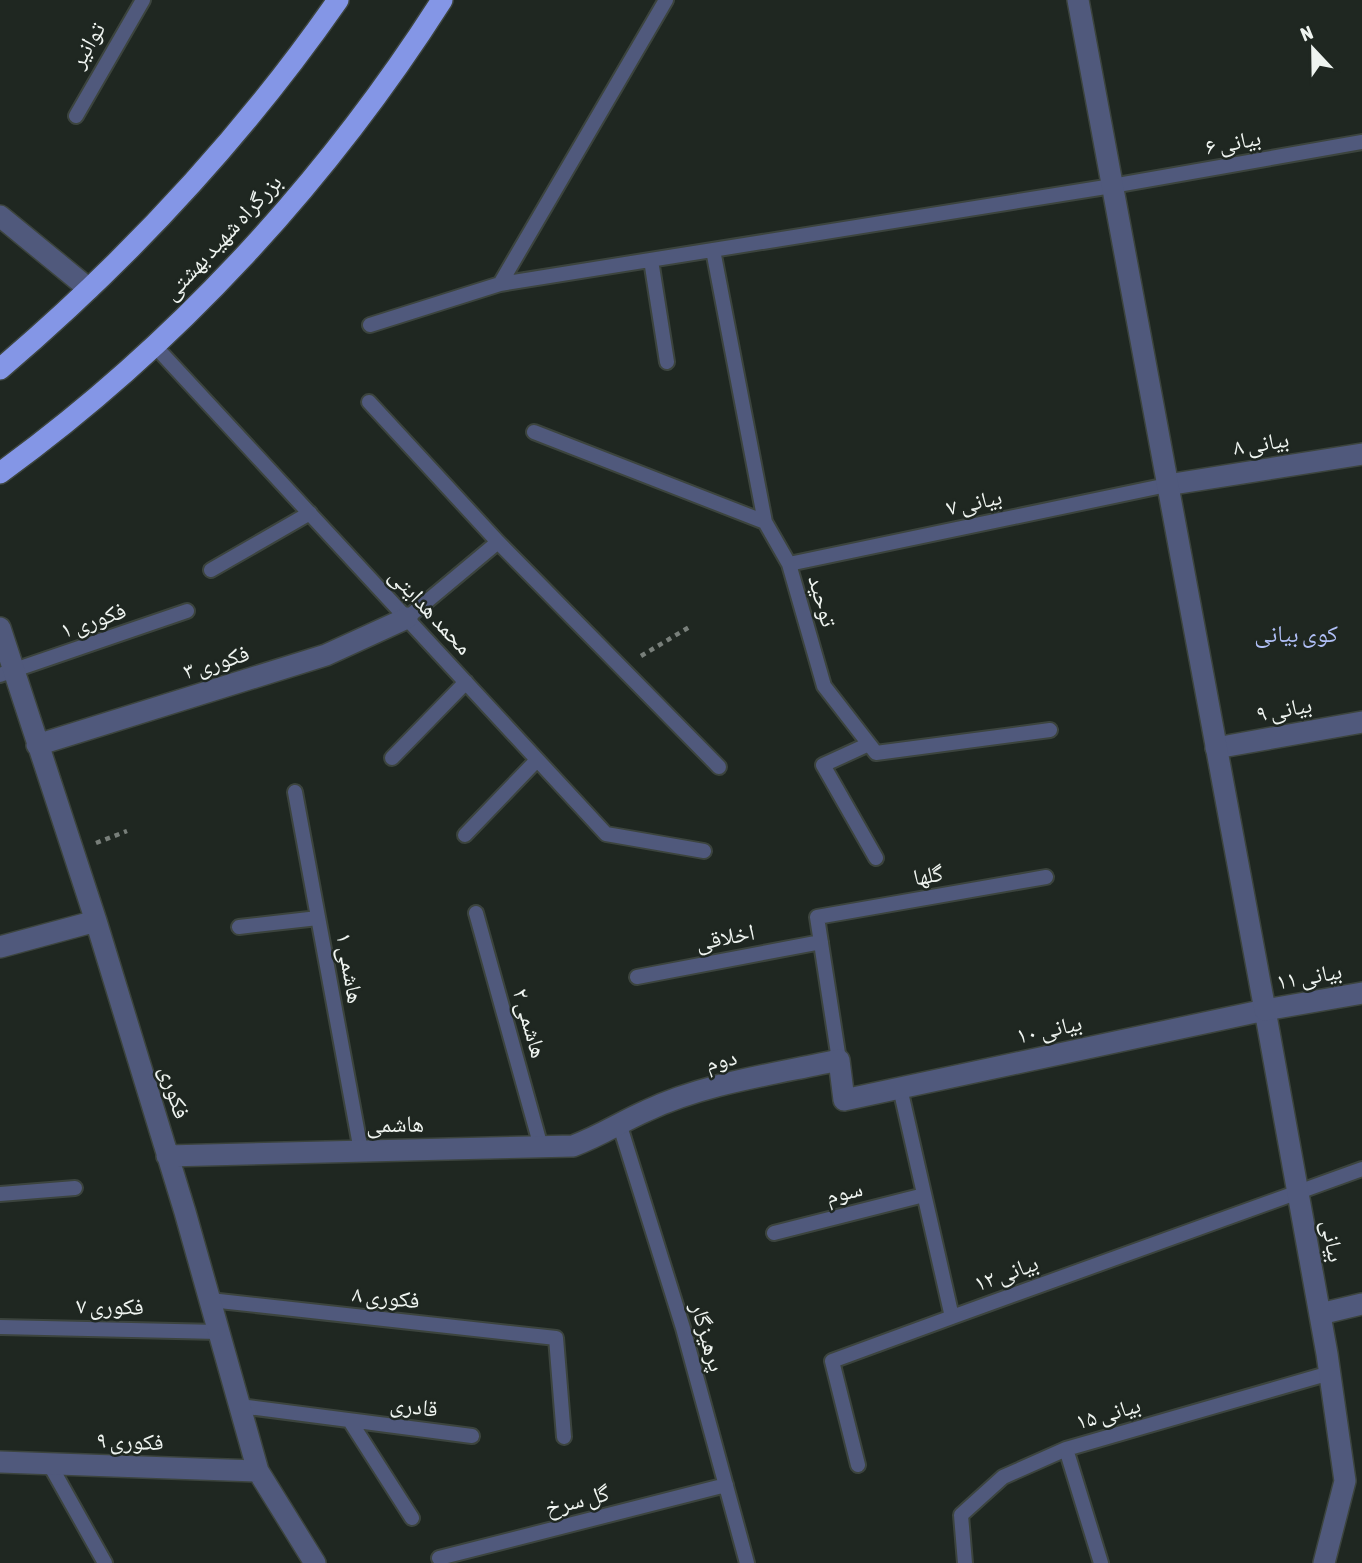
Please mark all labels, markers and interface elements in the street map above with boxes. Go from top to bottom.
north arrow [1278,14,1348,84]
street label: توانیر [63,18,111,73]
text: N [1297,21,1316,46]
street label: بیانی ۶ [1203,124,1263,161]
street label: بزرگراه شهید بهشتی [157,169,287,306]
street label: بیانی ۸ [1231,426,1291,461]
street label: بیانی ۷ [944,483,1004,522]
street label: محمد هدایتی [383,562,478,661]
street label: توحید [803,572,843,630]
street label: فکوری ۱ [57,597,129,644]
district label: کوی بیانی [1254,620,1338,648]
street label: فکوری ۳ [180,640,252,685]
street label: بیانی ۹ [1254,691,1314,728]
street label: گلها [911,860,945,890]
street label: اخلاقی [693,919,757,956]
street label: هاشمی ۱ [330,931,369,1006]
street label: بیانی ۱۱ [1274,957,1344,996]
street label: هاشمی ۲ [507,985,552,1061]
street label: بیانی ۱۰ [1014,1009,1084,1050]
street label: دوم [703,1044,740,1079]
street label: فکوری [154,1062,195,1122]
street label: هاشمی [366,1110,424,1139]
street label: سوم [823,1175,866,1212]
street label: بیانی [1316,1218,1349,1264]
street label: بیانی ۱۲ [970,1249,1042,1298]
street label: فکوری ۸ [351,1281,421,1314]
street label: فکوری ۷ [76,1292,144,1321]
street label: پرهیزگار [684,1298,730,1375]
street label: قادری [388,1390,439,1423]
street label: بیانی ۱۵ [1073,1391,1144,1436]
street label: فکوری ۹ [96,1427,164,1456]
street label: گل سرخ [542,1479,613,1522]

